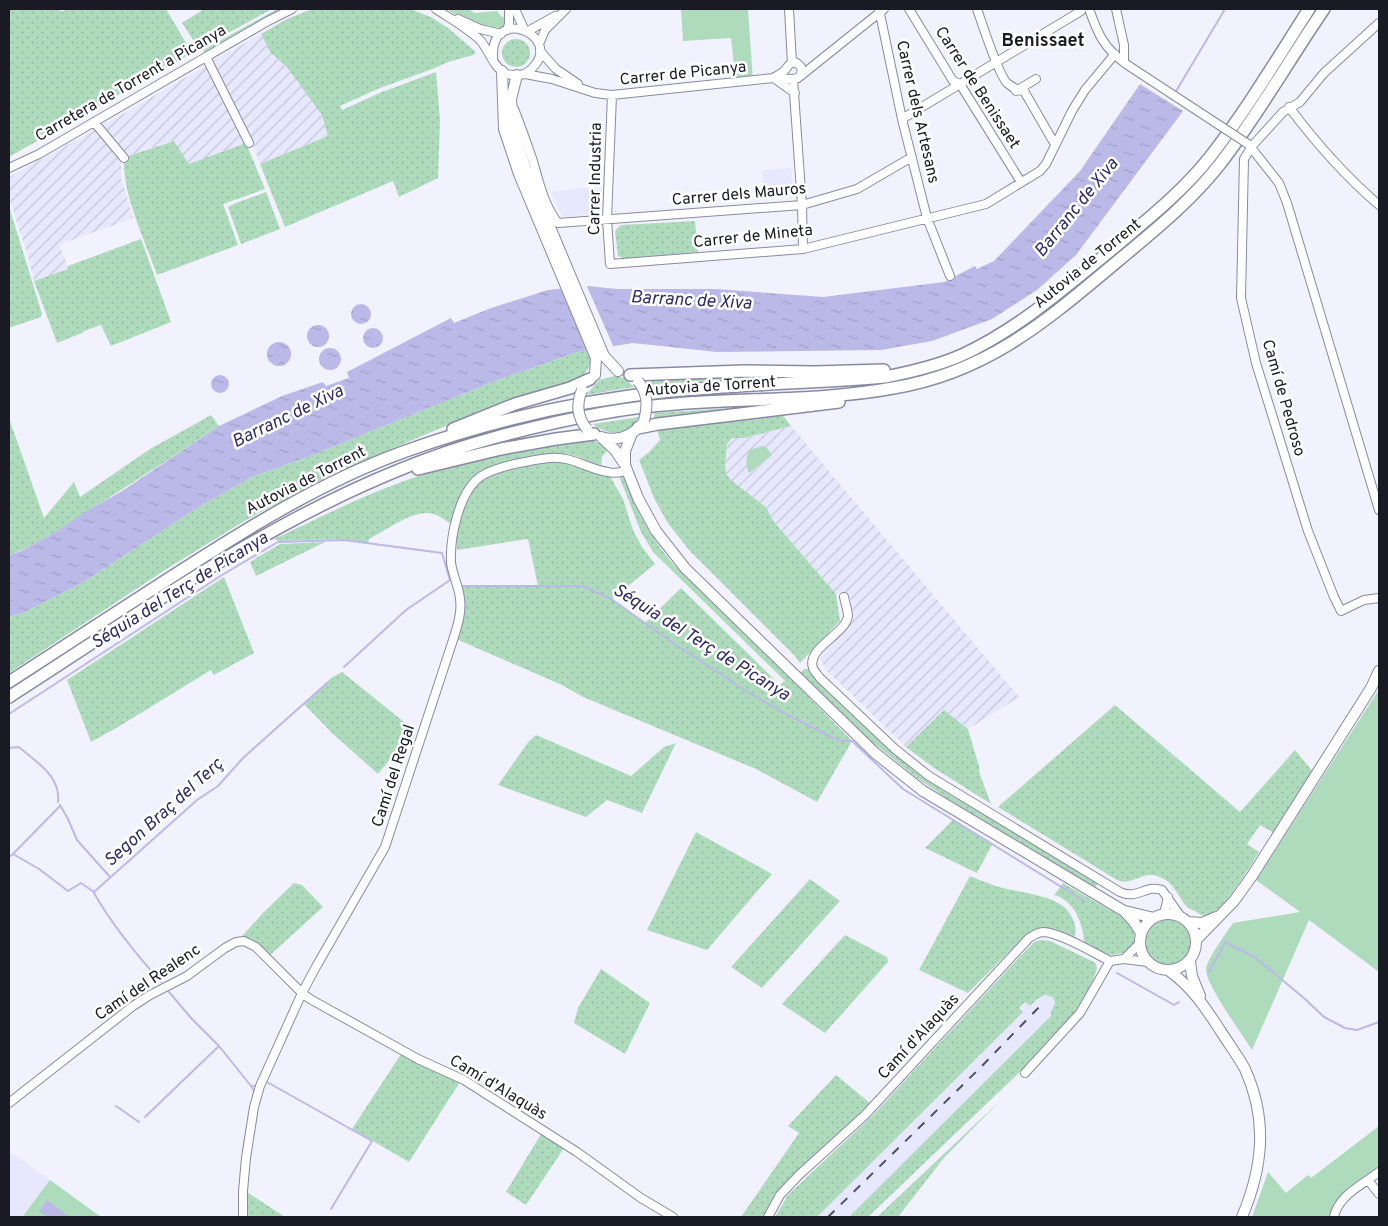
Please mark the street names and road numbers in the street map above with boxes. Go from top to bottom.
street label: Carretera de Torrent a Picanya [32,21,230,147]
street label: Carrer de Benissaet [930,23,1024,153]
street label: Carrer dels Artesans [891,38,943,186]
street label: Carrer de Picanya [619,57,747,91]
street label: Carrer Industria [585,122,607,236]
street label: Carrer dels Mauros [671,179,807,211]
street label: Autovia de Torrent [1030,215,1146,313]
street label: Carrer de Mineta [692,221,814,253]
street label: Camí de Pedroso [1257,337,1309,459]
street label: Autovia de Torrent [643,372,777,402]
street label: Autovia de Torrent [243,442,369,520]
street label: Camí del Regal [368,722,420,830]
street label: Camí del Realenc [91,940,205,1026]
street label: Camí d'Alaquàs [874,990,964,1084]
street label: Camí d'Alaquàs [446,1051,550,1125]

